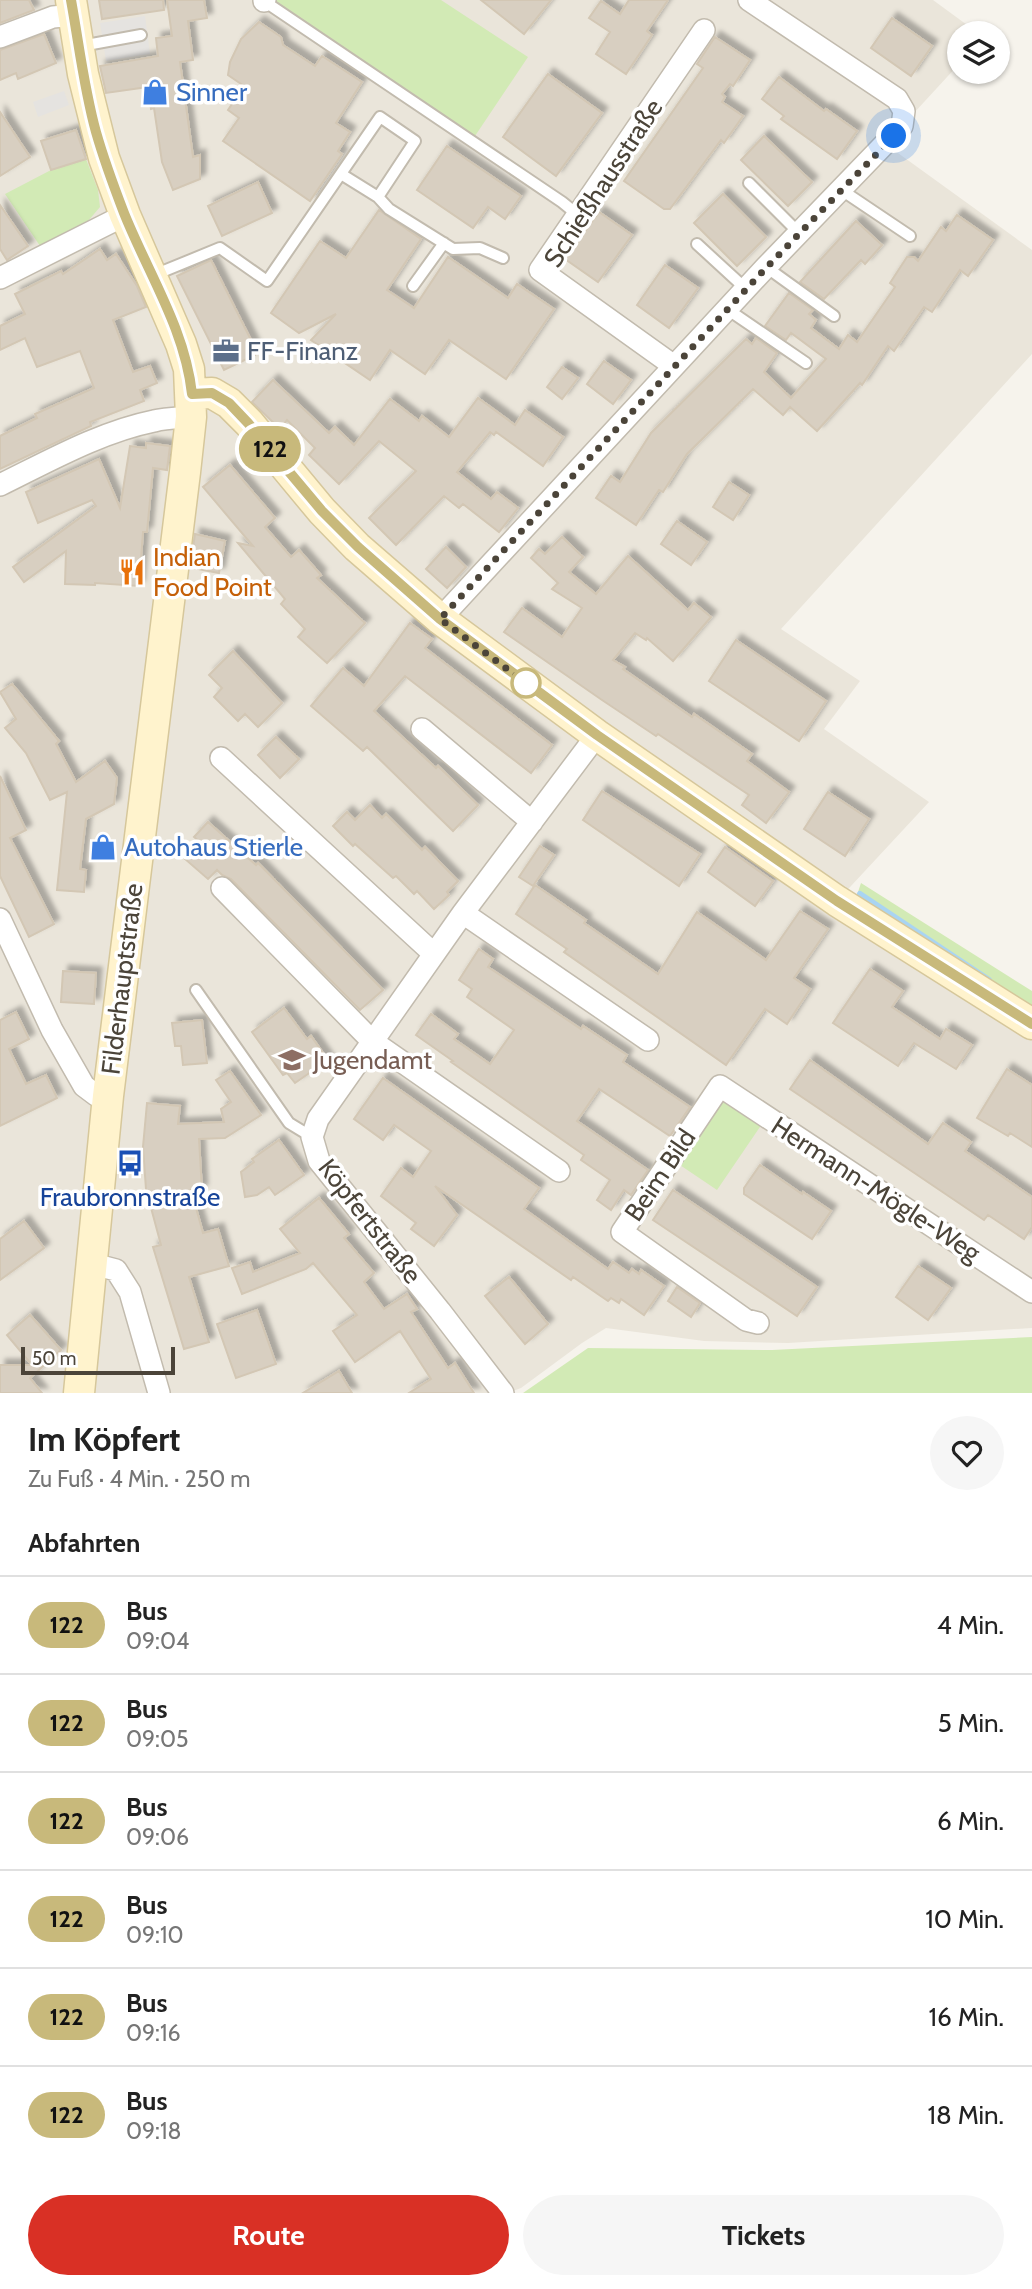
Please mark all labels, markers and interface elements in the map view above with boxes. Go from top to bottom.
map controls [947,21,1010,84]
button: layers [947,21,1010,84]
place label: Sinner [176,76,248,108]
shop icon: Sinner [140,77,170,107]
street label: Schießhausstraße [537,93,669,273]
your location [876,118,911,153]
place label: FF-Finanz [247,335,358,367]
office icon: FF-Finanz [211,336,241,366]
line badge: 122 [230,426,310,472]
text: 122 [253,434,287,463]
place label: Indian Food Point [153,541,272,603]
restaurant icon: Indian Food Point [117,557,147,587]
unlabelled marker [511,668,541,698]
place label: Autohaus Stierle [124,831,303,863]
shop icon: Autohaus Stierle [88,832,118,862]
street label: Filderhauptstraße [94,882,150,1076]
place label: Jugendamt [312,1044,432,1076]
school or university icon: Jugendamt [277,1045,307,1075]
street label: Hermann-Mögle-Weg [765,1109,987,1269]
street label: Beim Bild [618,1123,702,1227]
bus stop icon: Fraubronnstraße [115,1148,145,1178]
street label: Köpfertstraße [311,1152,429,1290]
place label: Fraubronnstraße [40,1181,220,1213]
scale bar [21,1344,175,1376]
text: 50 m [32,1347,76,1370]
button: heart [930,1416,1004,1490]
text: Im Köpfert [28,1419,180,1459]
text: Zu Fuß · 4 Min. · 250 m [28,1465,251,1493]
text: Abfahrten [28,1527,140,1559]
text: Bus [126,1595,167,1627]
text: 4 Min. [937,1609,1004,1641]
text: 122 [49,1610,84,1639]
text: 09:04 [126,1627,189,1655]
text: Bus [126,1693,167,1725]
text: 5 Min. [938,1707,1004,1739]
text: 122 [49,1708,84,1737]
text: 09:05 [126,1725,188,1753]
text: Bus [126,1791,167,1823]
text: 6 Min. [937,1805,1004,1837]
text: 122 [49,1806,84,1835]
text: 09:06 [126,1823,189,1851]
text: Bus [126,1889,167,1921]
text: 10 Min. [925,1903,1004,1935]
text: 122 [49,1904,84,1933]
text: 09:10 [126,1921,183,1949]
text: Bus [126,1987,167,2019]
text: 16 Min. [929,2001,1004,2033]
text: 122 [49,2002,84,2031]
text: 09:16 [126,2019,180,2047]
text: Bus [126,2085,167,2117]
text: 18 Min. [928,2099,1004,2131]
text: 122 [49,2100,84,2129]
text: 09:18 [126,2117,181,2145]
button: Route [28,2195,509,2275]
button: Tickets [523,2195,1004,2275]

